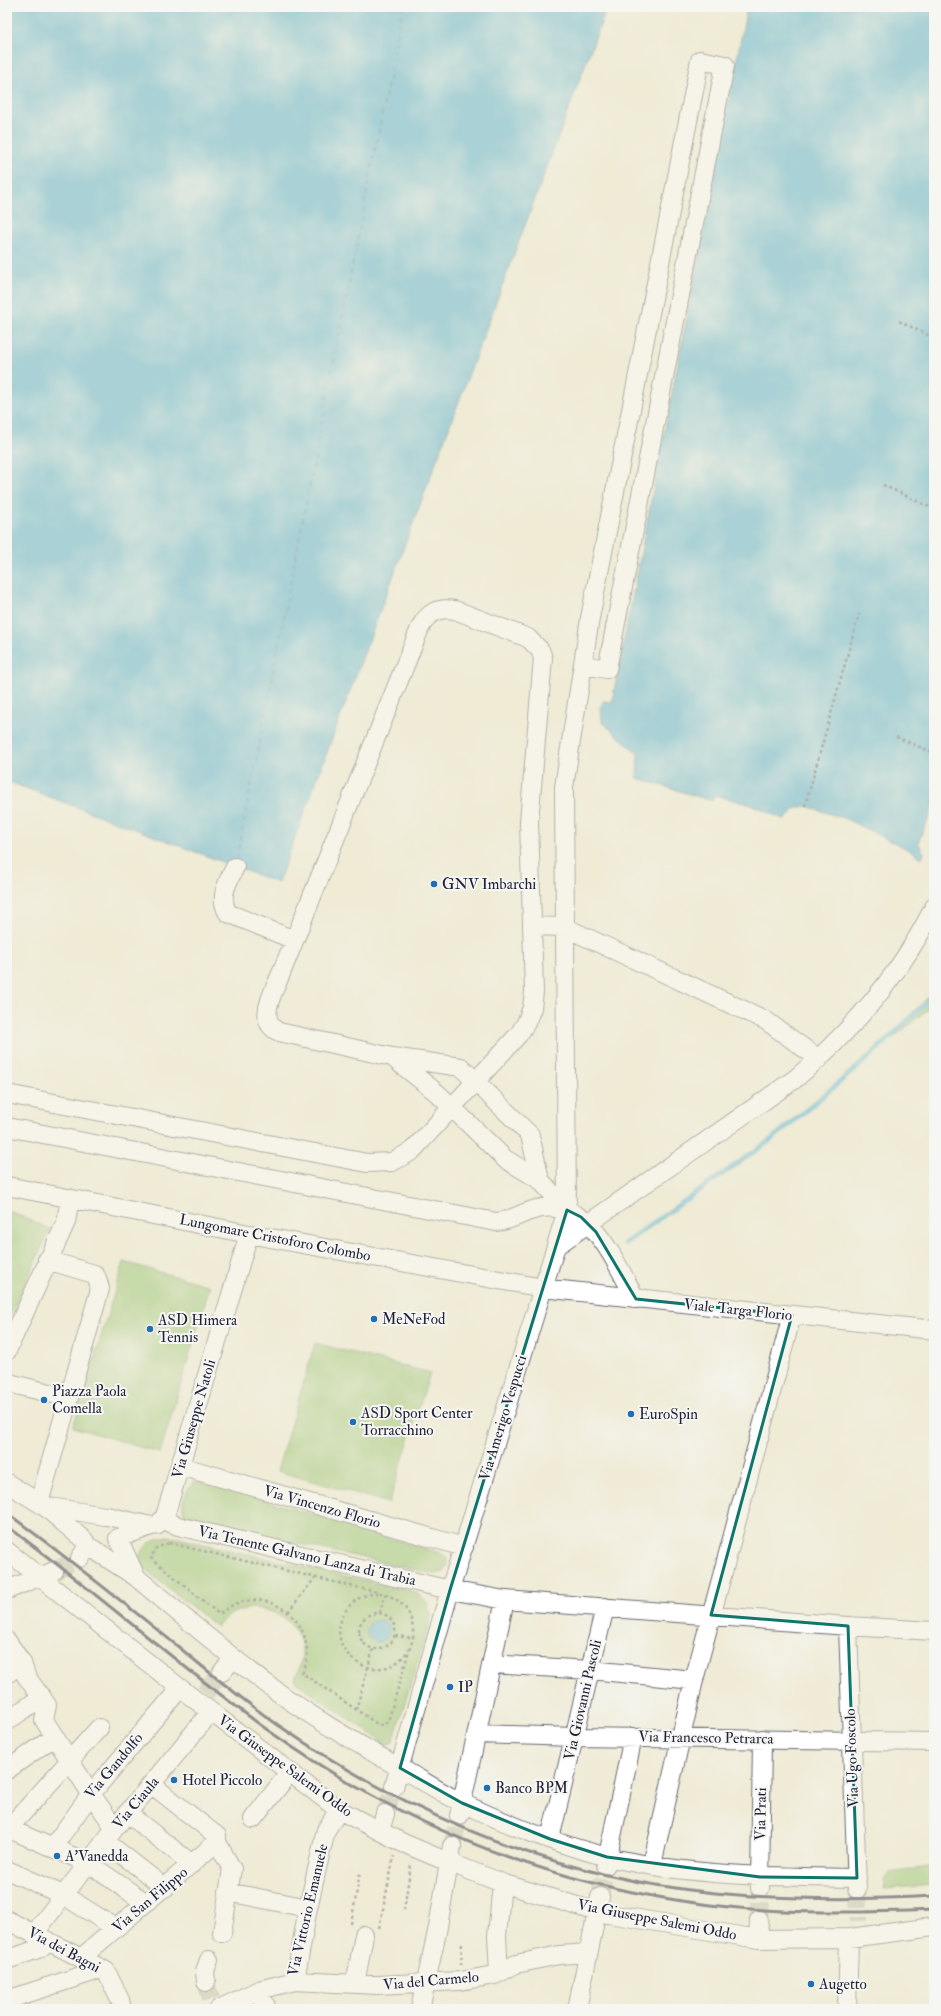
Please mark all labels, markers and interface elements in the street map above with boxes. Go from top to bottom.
place label: GNV Imbarchi [442,875,536,894]
marker: GNV Imbarchi [429,879,439,889]
street label: Lungomare Cristoforo Colombo [178,1210,372,1266]
street label: Viale Targa Florio [683,1295,793,1325]
place label: MeNeFod [382,1310,446,1329]
place label: ASD Himera Tennis [157,1311,238,1347]
marker: MeNeFod [369,1314,379,1324]
marker: ASD Himera Tennis [145,1324,155,1334]
street label: Via Amerigo Vespucci [475,1353,532,1484]
street label: Via Giuseppe Natoli [168,1357,221,1481]
place label: Piazza Paola Comella [52,1382,127,1418]
marker: Piazza Paola Comella [39,1395,49,1405]
place label: ASD Sport Center Torracchino [360,1404,473,1440]
place label: EuroSpin [639,1405,698,1425]
marker: EuroSpin [626,1409,636,1419]
marker: ASD Sport Center Torracchino [348,1417,358,1427]
street label: Via Vincenzo Florio [261,1481,383,1533]
street label: Via Tenente Galvano Lanza di Trabia [196,1522,419,1591]
street label: Via Giovanni Pascoli [560,1638,606,1762]
place label: IP [458,1678,473,1697]
marker: IP [445,1682,455,1692]
street label: Via Ugo Foscolo [841,1708,863,1808]
street label: Via Giuseppe Salemi Oddo [213,1711,356,1822]
street label: Via Francesco Petrarca [638,1727,775,1749]
street label: Via Gandolfo [81,1729,147,1803]
place label: Hotel Piccolo [182,1771,262,1790]
street label: Via Ciaula [109,1772,164,1833]
marker: Hotel Piccolo [169,1775,179,1785]
place label: Banco BPM [495,1779,568,1798]
marker: Banco BPM [482,1783,492,1793]
street label: Via Prati [751,1787,771,1841]
street label: Via Vittorio Emanuele [284,1842,332,1978]
place label: A'Vanedda [64,1847,129,1866]
marker: A'Vanedda [52,1851,62,1861]
street label: Via San Filippo [108,1863,192,1938]
street label: Via Giuseppe Salemi Oddo [576,1895,738,1946]
street label: Via dei Bagni [24,1923,104,1977]
street label: Via del Carmelo [382,1967,480,1995]
place label: Augetto [818,1975,867,1994]
marker: Augetto [806,1979,816,1989]

